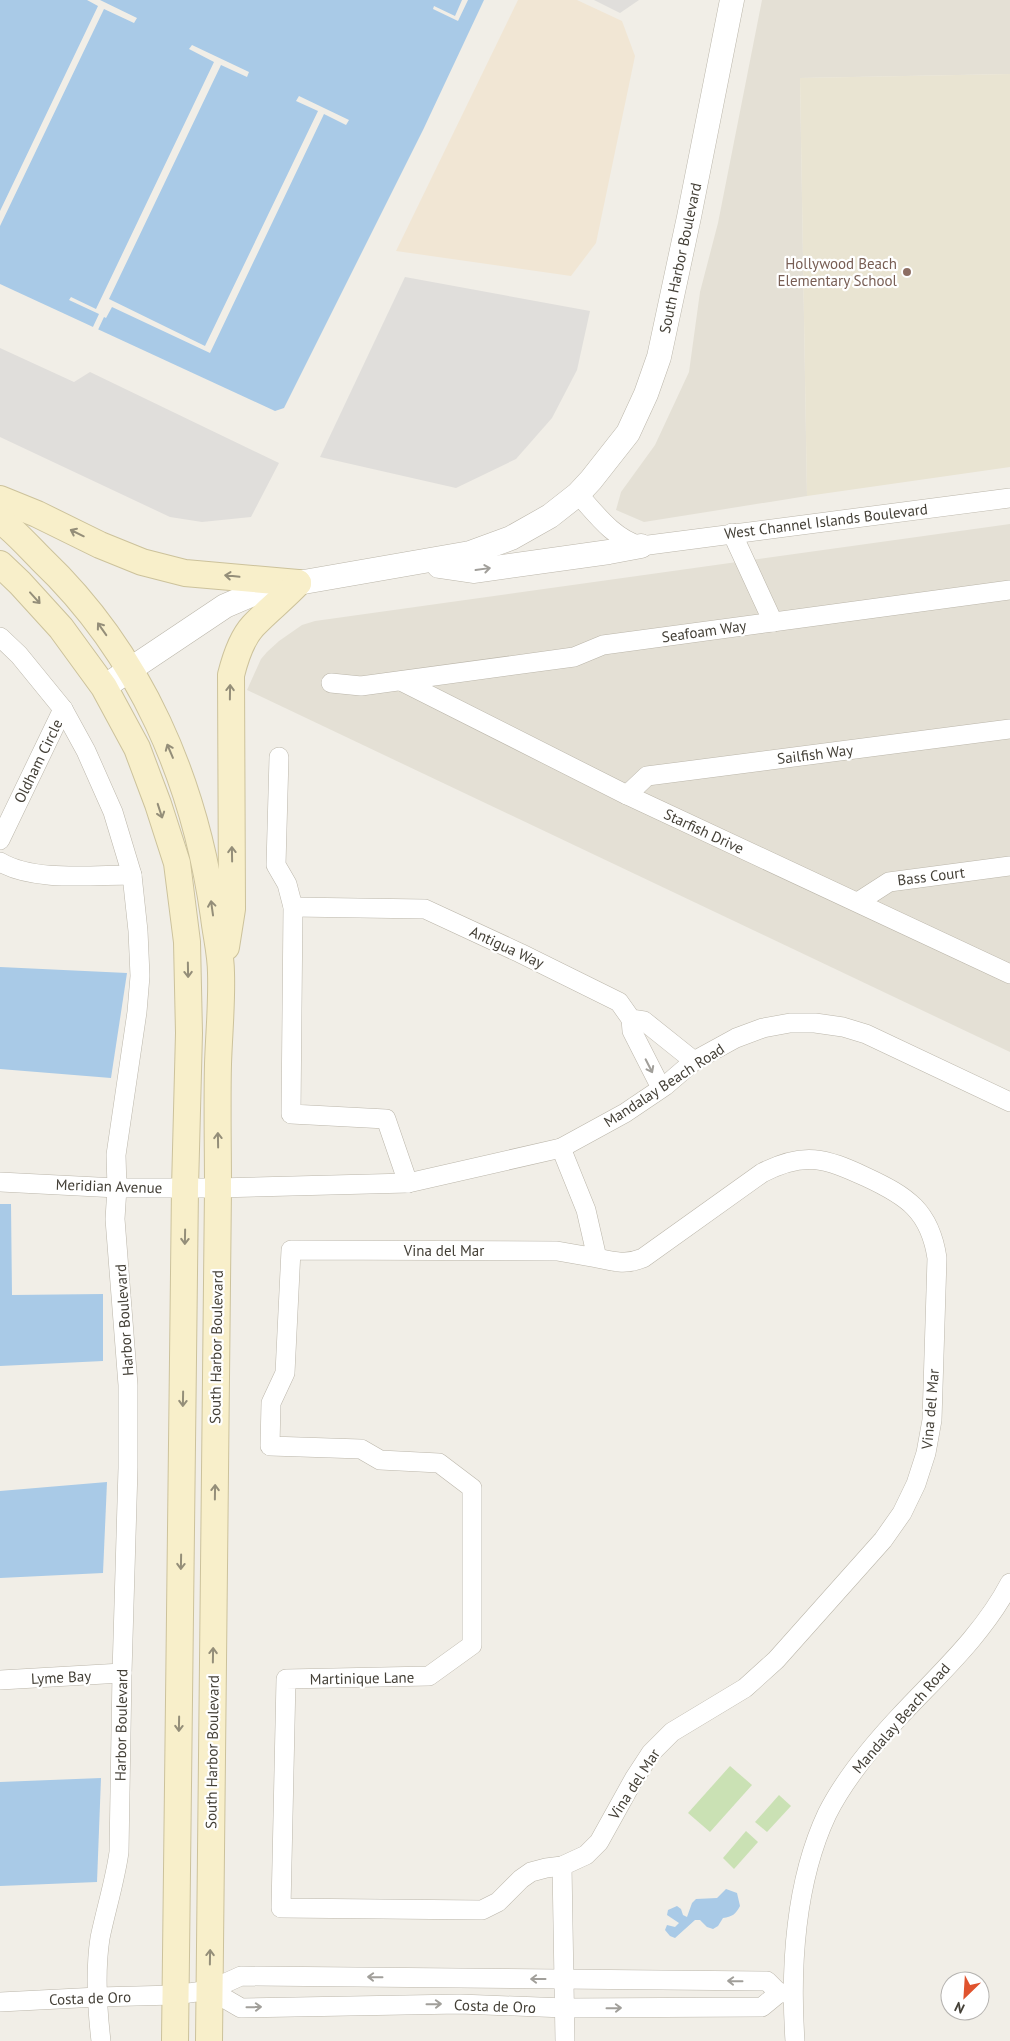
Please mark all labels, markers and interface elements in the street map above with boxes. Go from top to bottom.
street label: South Harbor Boulevard [655,181,705,335]
place label: Hollywood Beach Elementary School [777,254,898,290]
marker: Hollywood Beach Elementary School [901,266,913,278]
street label: West Channel Islands Boulevard [723,499,929,543]
one-way arrow [70,528,85,538]
one-way arrow [474,564,490,574]
one-way arrow [224,571,240,581]
one-way arrow [29,592,40,605]
street label: Seafoam Way [660,616,748,646]
one-way arrow [97,622,107,636]
one-way arrow [225,684,235,700]
street label: Oldham Circle [10,716,66,806]
street label: Sailfish Way [776,740,854,768]
one-way arrow [165,744,175,759]
one-way arrow [156,803,166,819]
street label: Starfish Drive [661,804,747,858]
one-way arrow [227,846,236,862]
street label: Bass Court [896,862,966,890]
one-way arrow [207,900,217,916]
street label: Antigua Way [467,922,547,972]
one-way arrow [183,962,193,978]
street label: Mandalay Beach Road [600,1039,728,1131]
one-way arrow [644,1059,654,1074]
one-way arrow [213,1132,222,1148]
street label: Meridian Avenue [55,1175,163,1197]
one-way arrow [180,1228,190,1245]
street label: Vina del Mar [403,1241,484,1260]
street label: Harbor Boulevard [111,1263,137,1377]
street label: South Harbor Boulevard [205,1270,227,1424]
street label: Vina del Mar [917,1368,943,1451]
one-way arrow [178,1391,188,1407]
one-way arrow [210,1485,220,1501]
one-way arrow [176,1554,186,1570]
one-way arrow [208,1647,218,1664]
street label: Mandalay Beach Road [848,1659,954,1777]
street label: Lyme Bay [30,1666,92,1688]
street label: Martinique Lane [310,1668,414,1688]
street label: Harbor Boulevard [111,1669,131,1781]
street label: South Harbor Boulevard [201,1675,223,1829]
one-way arrow [174,1716,184,1732]
street label: Vina del Mar [604,1745,664,1824]
one-way arrow [205,1950,215,1966]
north arrow [940,1971,990,2021]
one-way arrow [368,1973,384,1982]
one-way arrow [530,1974,546,1984]
one-way arrow [728,1976,744,1986]
street label: Costa de Oro [49,1987,131,2009]
street label: Costa de Oro [454,1995,536,2017]
text: N [952,1998,967,2018]
one-way arrow [426,1999,442,2009]
one-way arrow [246,2002,262,2012]
one-way arrow [605,2003,621,2013]

